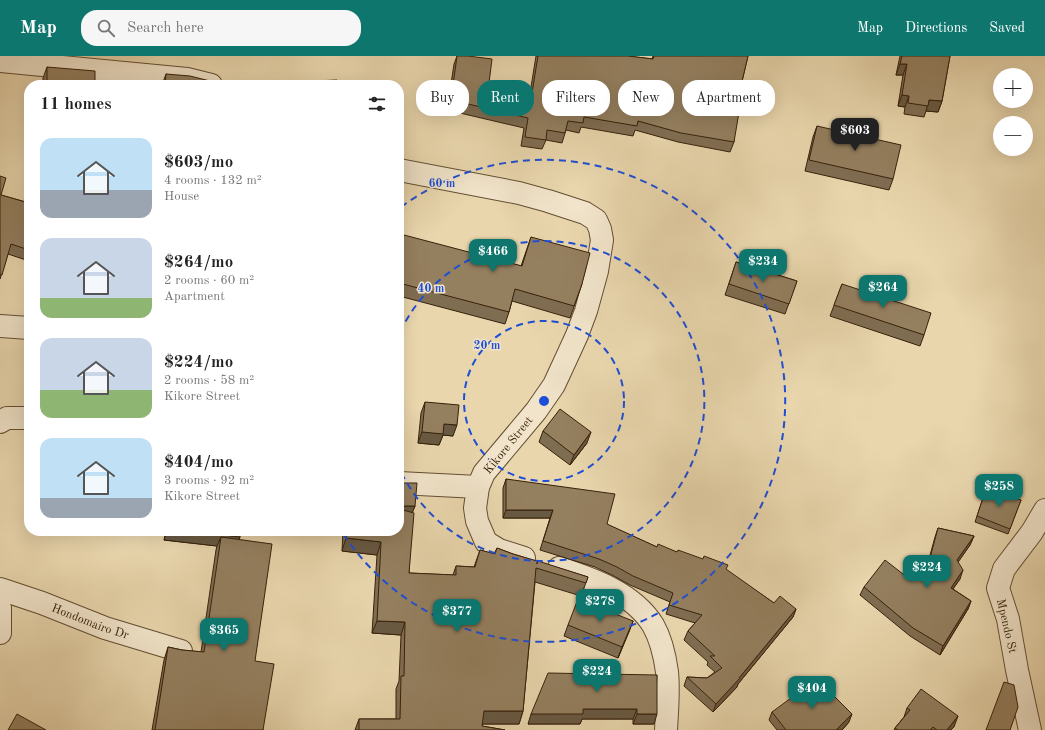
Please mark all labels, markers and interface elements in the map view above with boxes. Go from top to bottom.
search box [81,10,361,46]
icon: search [95,17,117,39]
text: Map [20,19,57,38]
text: Search here [127,21,204,36]
text: Map [857,21,883,35]
text: Directions [905,21,967,35]
text: Saved [989,21,1025,35]
map controls [993,68,1033,156]
button: + [993,68,1033,108]
chip: Buy [416,80,469,116]
chip: Rent [477,80,534,116]
chip: Filters [542,80,610,116]
chip: New [618,80,674,116]
chip: Apartment [682,80,775,116]
icon: filters [366,93,388,115]
text: 11 homes [40,96,112,113]
button: − [993,116,1033,156]
pin: $603 [831,118,879,152]
text: $603 [840,124,870,137]
icon: home [72,154,120,202]
text: $603/mo [164,154,233,171]
text: 4 rooms · 132 m² [164,174,262,187]
text: 60 m [429,178,456,190]
text: House [164,190,199,203]
pin: $466 [469,239,517,273]
text: $466 [478,245,508,258]
pin: $234 [739,249,787,283]
icon: home [72,254,120,302]
text: $264/mo [164,254,233,271]
text: $234 [748,255,778,268]
text: 2 rooms · 60 m² [164,274,254,287]
pin: $264 [859,275,907,309]
text: $264 [868,281,898,294]
text: 40 m [418,283,445,295]
text: Apartment [164,290,225,303]
text: 20 m [474,340,501,352]
icon: home [72,354,120,402]
text: $224/mo [164,354,233,371]
text: 2 rooms · 58 m² [164,374,254,387]
text: Kikore Street [164,390,240,403]
centre of rings [537,394,551,408]
street label: Kikore Street [482,415,536,477]
icon: home [72,454,120,502]
text: $404/mo [164,454,233,471]
text: 3 rooms · 92 m² [164,474,254,487]
pin: $258 [975,474,1023,508]
text: $258 [984,480,1014,493]
text: Kikore Street [164,490,240,503]
pin: $224 [903,555,951,589]
text: $224 [912,561,942,574]
pin: $278 [576,589,624,623]
text: $278 [585,595,615,608]
street label: Mpendo St [994,598,1018,655]
pin: $377 [433,599,481,633]
street label: Hondomairo Dr [50,602,130,642]
text: $377 [442,605,472,618]
pin: $365 [200,618,248,652]
text: $365 [209,624,239,637]
pin: $224 [573,659,621,693]
text: $224 [582,665,612,678]
pin: $404 [788,676,836,710]
text: $404 [797,682,827,695]

